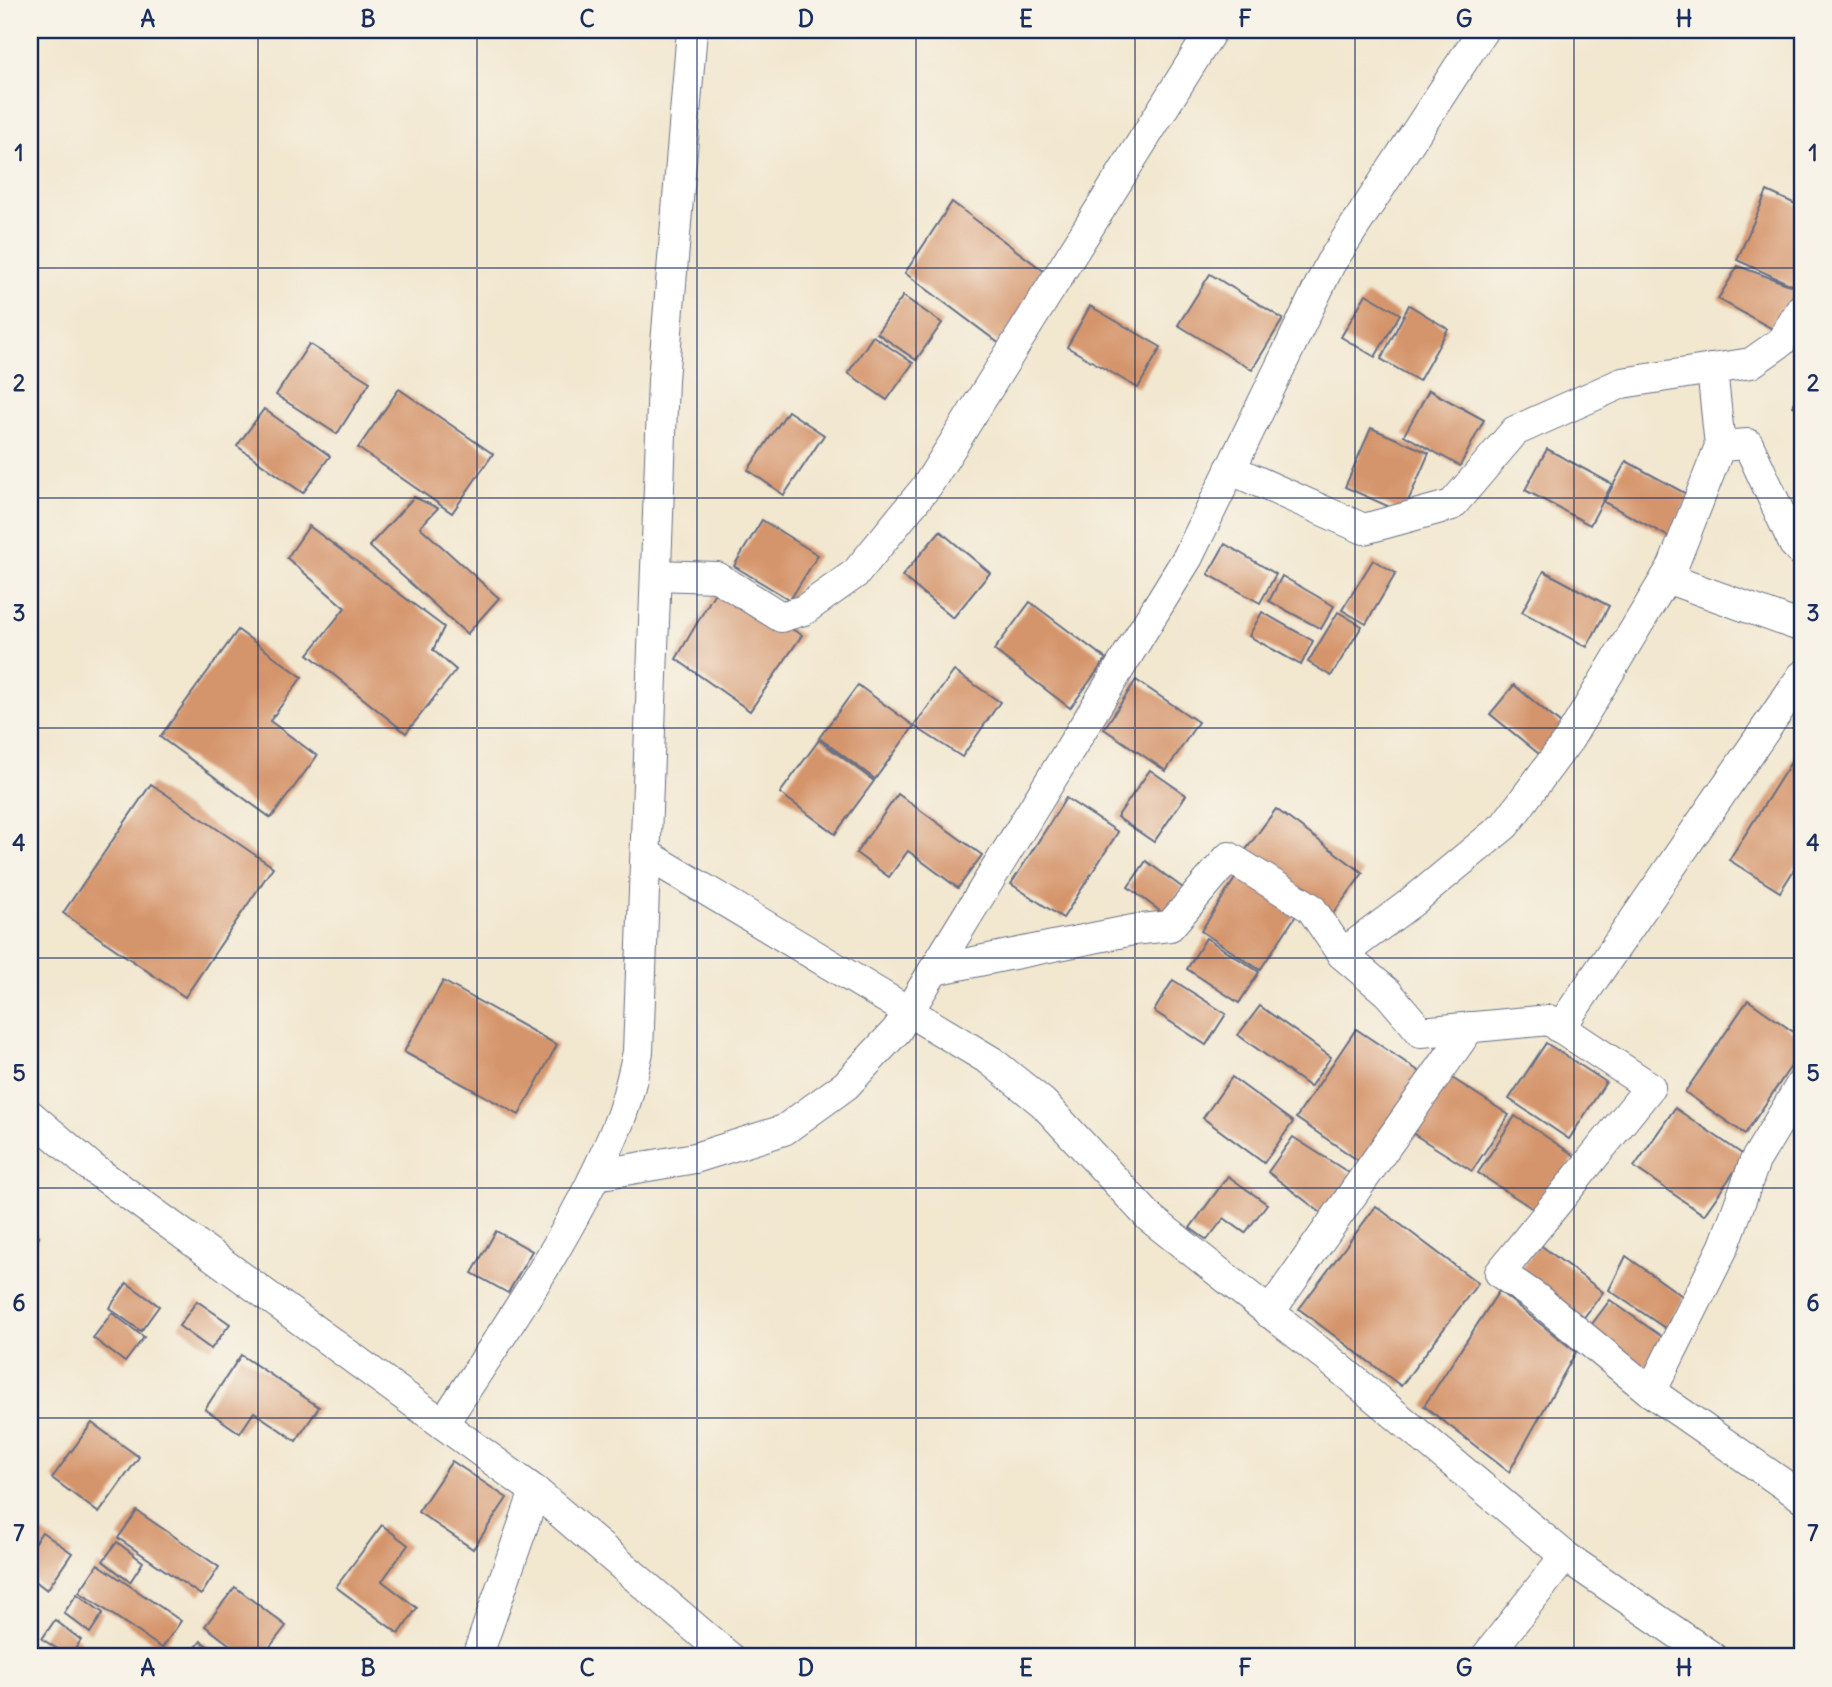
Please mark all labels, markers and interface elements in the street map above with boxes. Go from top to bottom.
text: A [141,4,156,33]
text: B [360,4,376,33]
text: C [579,4,595,33]
text: D [798,4,814,33]
text: E [1019,4,1033,33]
text: F [1238,4,1252,33]
text: G [1456,4,1472,33]
text: H [1676,4,1692,33]
text: 1 [14,138,24,167]
text: 1 [1808,138,1818,167]
text: 2 [13,368,26,397]
text: 2 [1807,368,1820,397]
text: 3 [12,598,26,627]
text: 3 [1806,598,1820,627]
text: 4 [12,828,26,857]
text: 4 [1806,828,1820,857]
text: 5 [12,1058,26,1087]
text: 5 [1806,1058,1820,1087]
text: 6 [12,1288,26,1317]
text: 6 [1806,1288,1820,1317]
text: 7 [13,1518,25,1547]
text: 7 [1807,1518,1819,1547]
text: A [141,1653,156,1682]
text: B [360,1653,376,1682]
text: C [579,1653,595,1682]
text: D [798,1653,814,1682]
text: E [1019,1653,1033,1682]
text: F [1238,1653,1252,1682]
text: G [1456,1653,1472,1682]
text: H [1676,1653,1692,1682]

